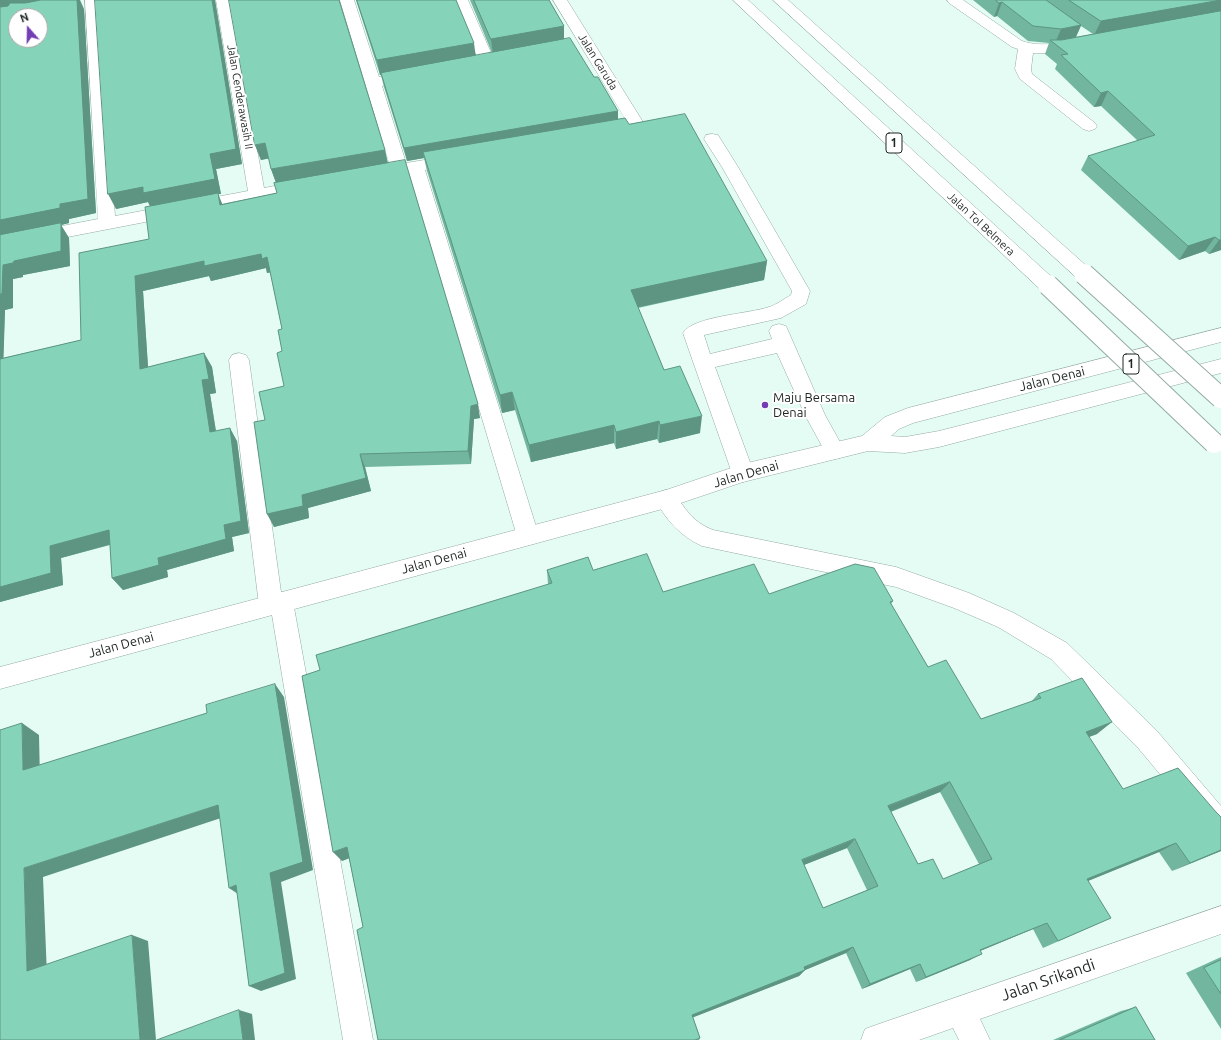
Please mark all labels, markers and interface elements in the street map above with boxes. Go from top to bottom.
north arrow [8,8,48,48]
text: N [18,11,30,25]
street label: Jalan Garuda [575,31,621,93]
street label: Jalan Cenderawasih II [224,44,256,150]
road number: 1 [886,133,902,153]
street label: Jalan Tol Belmera [945,189,1017,259]
road number: 1 [1123,354,1139,374]
street label: Jalan Denai [1018,363,1086,395]
place label: Maju Bersama Denai [773,390,855,421]
marker: Maju Bersama Denai [760,400,770,410]
street label: Jalan Denai [712,457,780,491]
street label: Jalan Denai [400,545,468,577]
street label: Jalan Denai [87,629,155,661]
street label: Jalan Srikandi [998,955,1098,1005]

